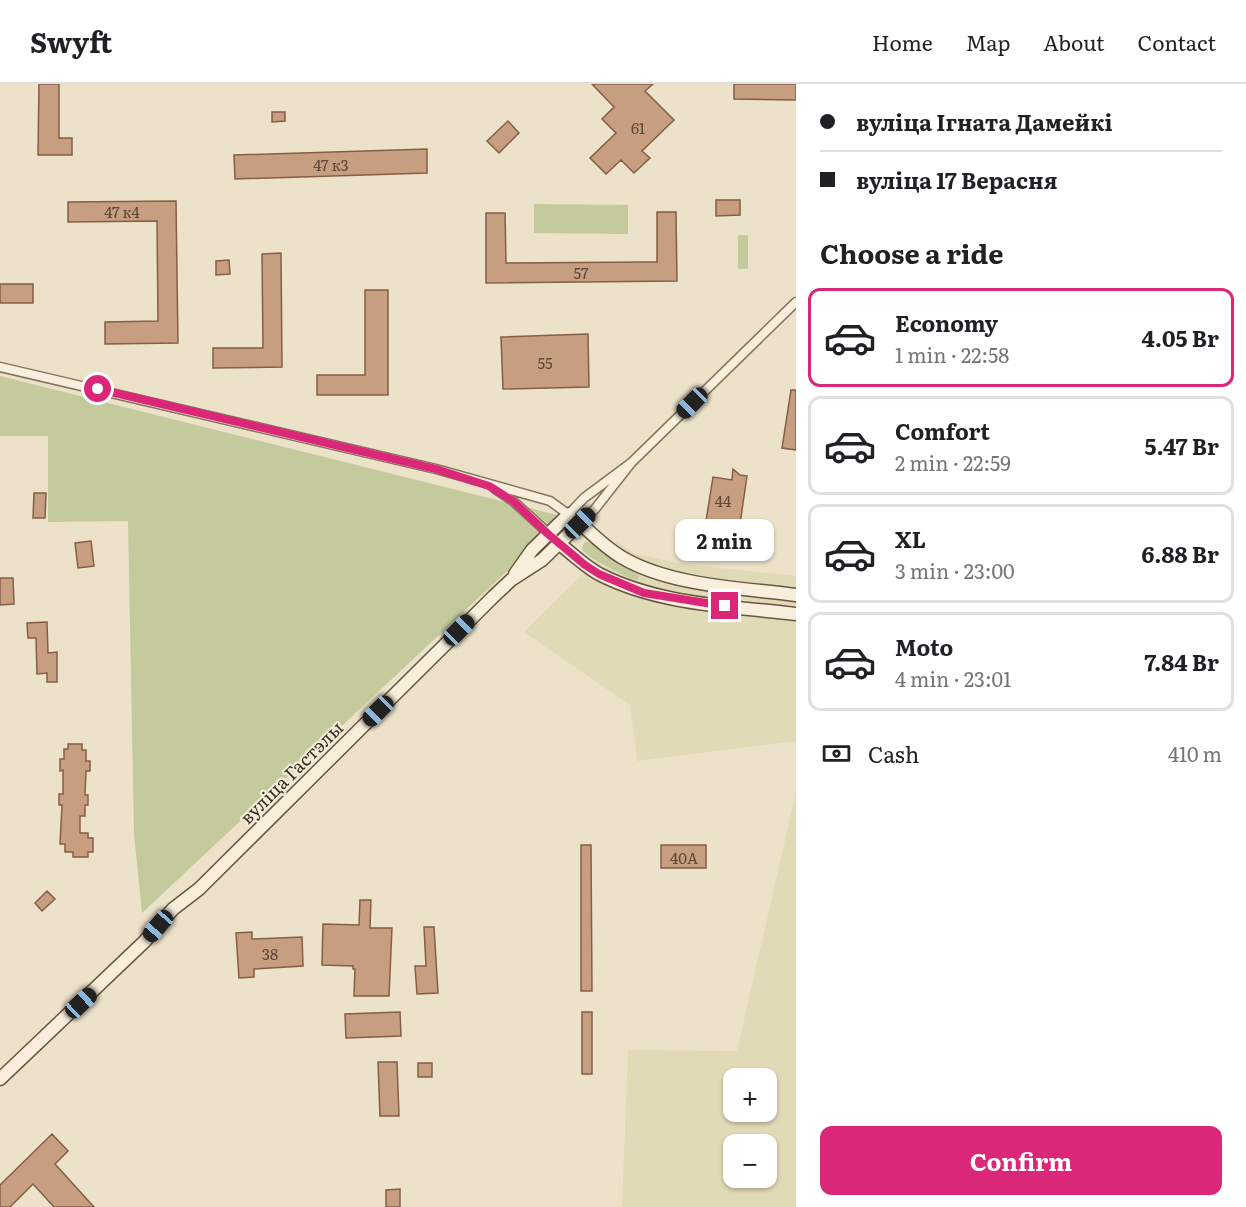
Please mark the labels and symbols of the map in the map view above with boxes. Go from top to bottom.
house number: 61 [631,116,645,139]
house number: 47 к3 [313,153,349,176]
house number: 47 к4 [104,200,140,223]
house number: 57 [573,261,589,284]
house number: 55 [537,351,553,374]
route start [84,375,111,402]
car [673,384,711,422]
house number: 44 [715,489,731,512]
car [561,504,599,542]
callout: 2 min [676,519,774,561]
route end [711,592,738,619]
car [440,611,478,649]
car [359,692,397,730]
street label: вуліца Гастэлы [233,714,349,830]
house number: 40А [670,846,698,869]
car [139,907,177,945]
house number: 38 [262,942,278,965]
car [62,984,100,1022]

